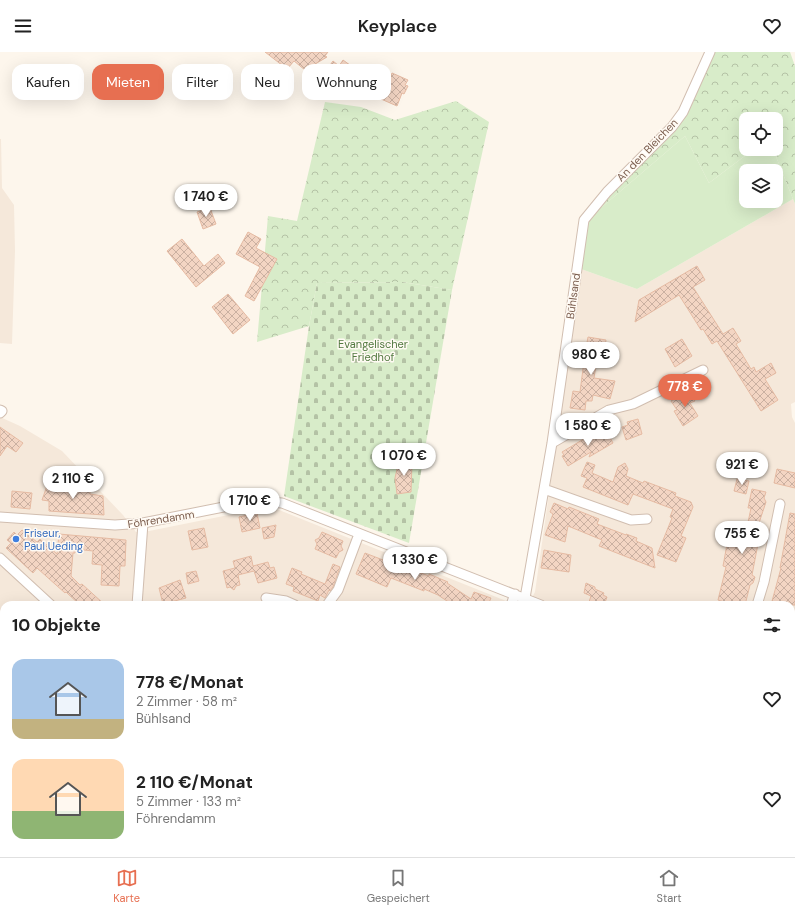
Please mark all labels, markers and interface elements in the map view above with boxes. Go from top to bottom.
text: Keyplace [358,14,437,38]
icon: menu [12,15,34,37]
icon: heart [761,15,783,37]
chip: Kaufen [12,64,84,100]
chip: Mieten [92,64,164,100]
chip: Filter [172,64,233,100]
chip: Neu [241,64,294,100]
chip: Wohnung [302,64,391,100]
map controls [739,112,783,208]
button: locate [739,112,783,156]
street label: An den Bleichen [613,116,681,184]
button: layers [739,164,783,208]
pin: 1 740 € [169,184,243,218]
text: 1 740 € [184,188,229,205]
street label: Bühlsand [563,272,583,320]
park label: Evangelischer Friedhof [338,337,408,364]
pin: 980 € [563,342,619,376]
text: 980 € [572,346,610,363]
pin: 778 € [657,374,713,408]
text: 778 € [667,378,703,395]
pin: 1 580 € [551,413,625,447]
text: 1 580 € [565,417,611,434]
pin: 1 070 € [367,443,441,477]
text: 1 070 € [381,447,427,464]
pin: 921 € [714,452,770,486]
text: 921 € [725,456,759,473]
pin: 2 110 € [36,466,110,500]
text: 2 110 € [52,470,94,487]
pin: 1 710 € [213,488,287,522]
text: 1 710 € [229,492,271,509]
street label: Föhrendamm [127,507,196,531]
pin: 755 € [714,521,770,555]
text: 755 € [724,525,760,542]
place label: Friseur, Paul Ueding [24,526,83,553]
marker: Friseur, Paul Ueding [11,534,21,544]
pin: 1 330 € [378,547,452,581]
text: 1 330 € [392,551,438,568]
text: 10 Objekte [12,614,101,636]
icon: filters [761,614,783,636]
text: 778 €/Monat [136,671,244,693]
icon: home [44,675,92,723]
icon: heart [761,688,783,710]
text: 2 Zimmer · 58 m² [136,693,237,710]
text: Bühlsand [136,710,191,727]
text: 2 110 €/Monat [136,771,253,793]
icon: home [44,775,92,823]
icon: heart [761,788,783,810]
text: 5 Zimmer · 133 m² [136,793,241,810]
text: Föhrendamm [136,810,216,827]
tab: Karte [113,867,140,905]
tab: Gespeichert [367,867,430,905]
tab: Start [657,867,682,905]

